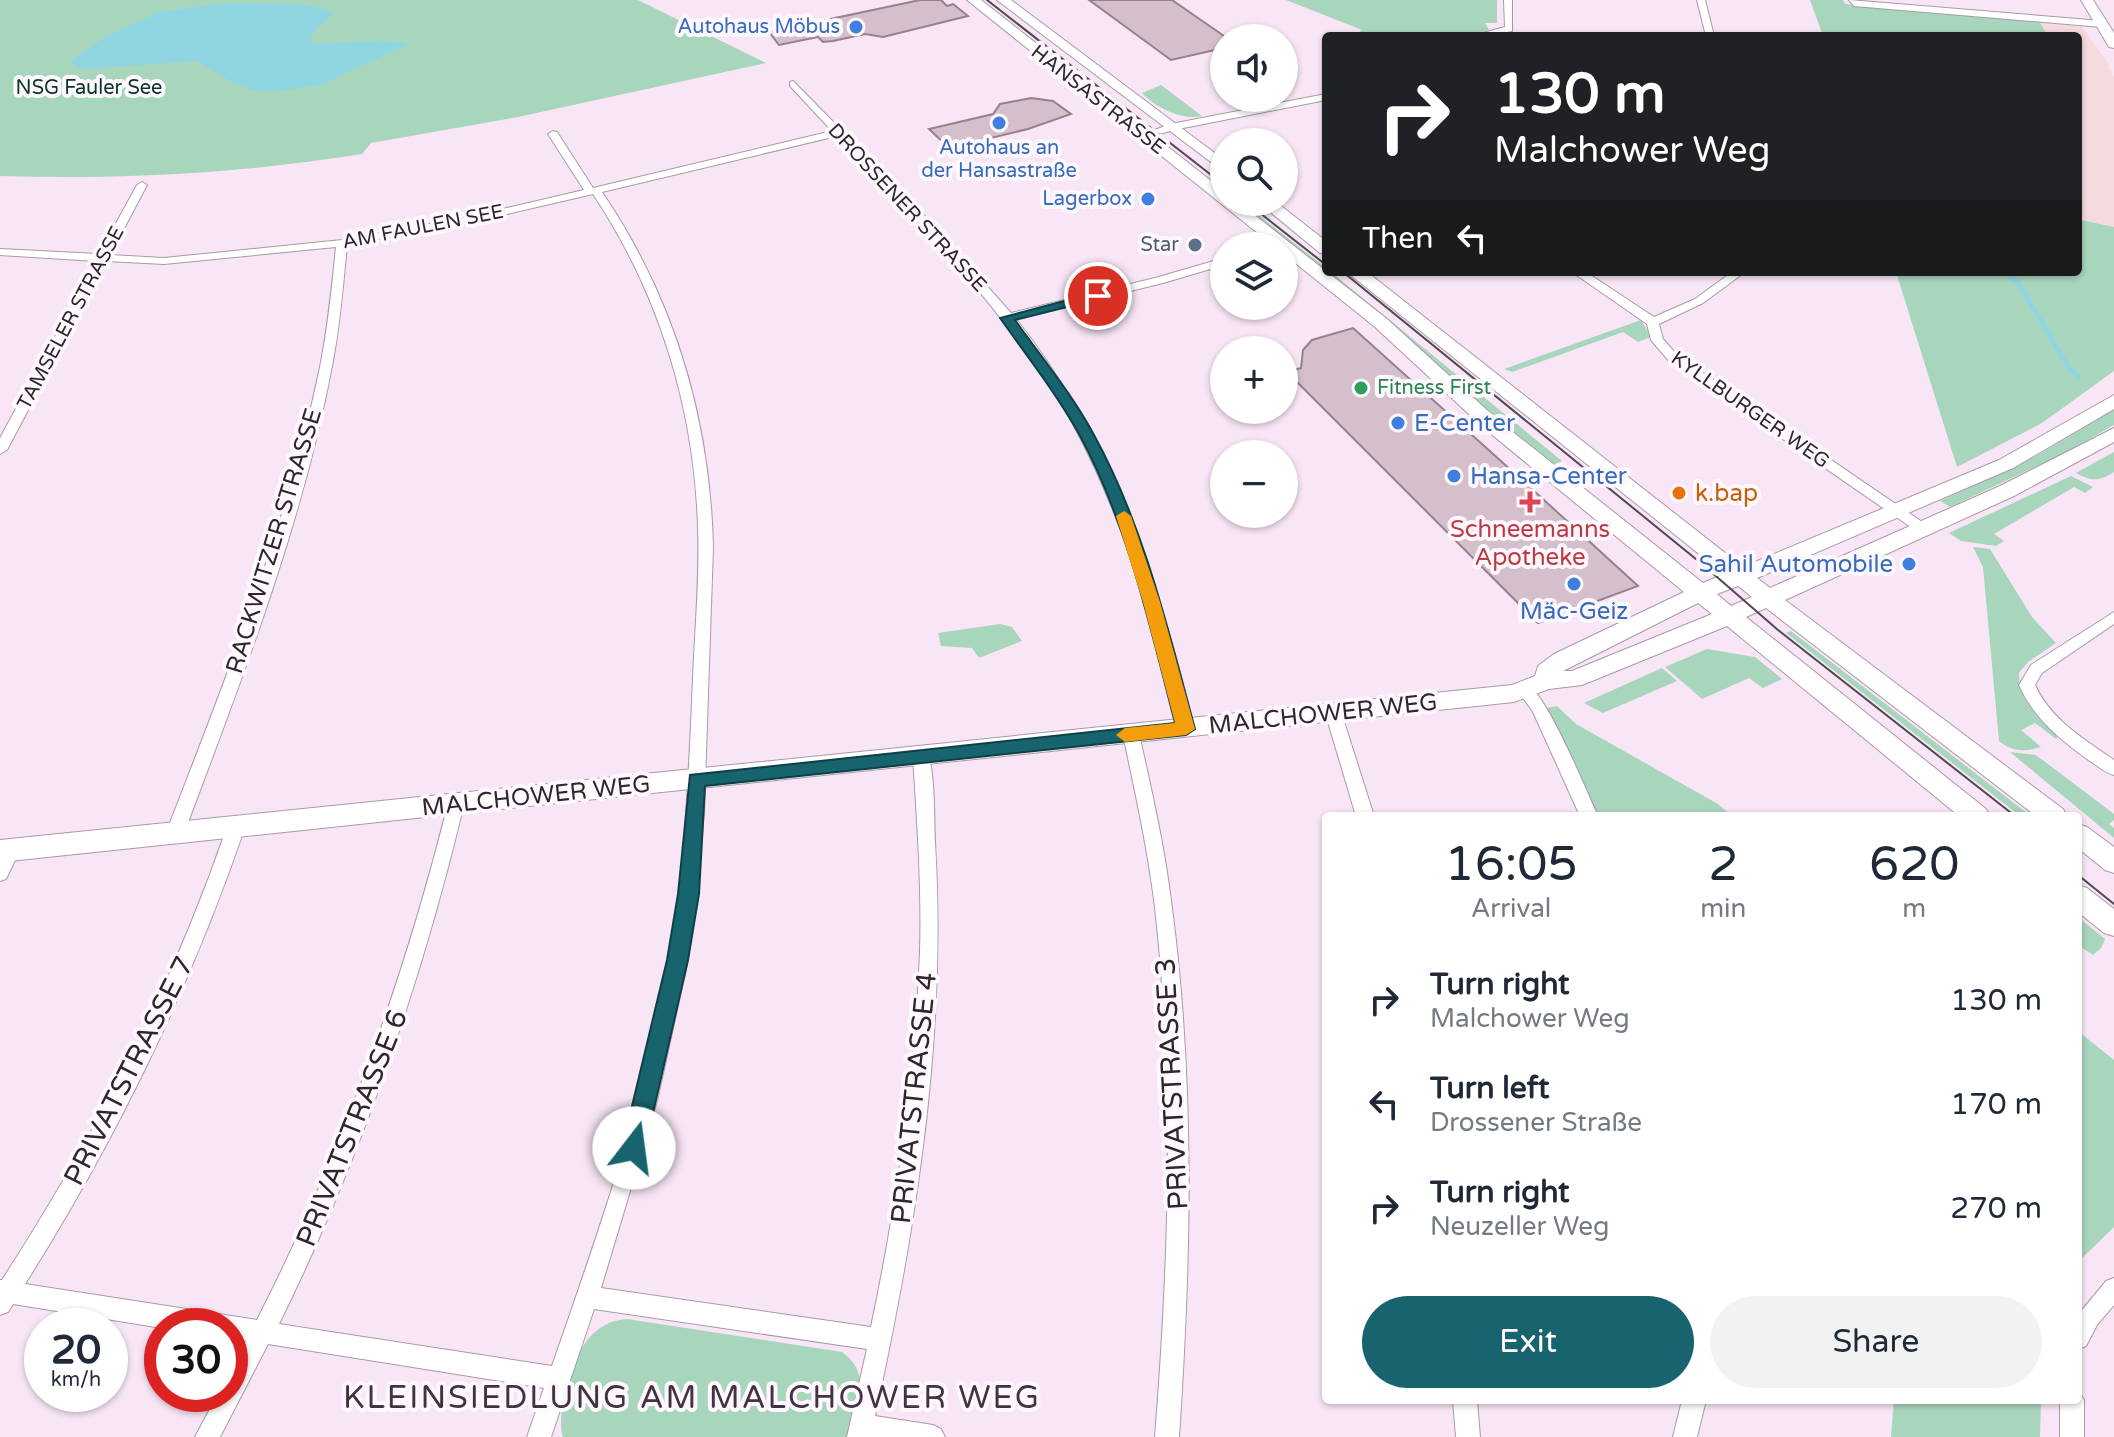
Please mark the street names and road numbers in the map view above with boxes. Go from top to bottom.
street label: HANSASTRASSE [1026,40,1170,160]
street label: DROSSENER STRASSE [823,119,991,297]
street label: AM FAULEN SEE [340,200,506,254]
street label: TAMSELER STRASSE [12,222,130,414]
street label: KYLLBURGER WEG [1666,346,1834,474]
street label: RACKWITZER STRASSE [220,405,328,677]
street label: MALCHOWER WEG [1207,688,1439,740]
street label: MALCHOWER WEG [420,770,652,822]
street label: PRIVATSTRASSE 7 [57,951,201,1191]
street label: PRIVATSTRASSE 3 [1148,957,1196,1211]
street label: PRIVATSTRASSE 4 [884,971,944,1225]
street label: PRIVATSTRASSE 6 [289,1005,415,1251]

